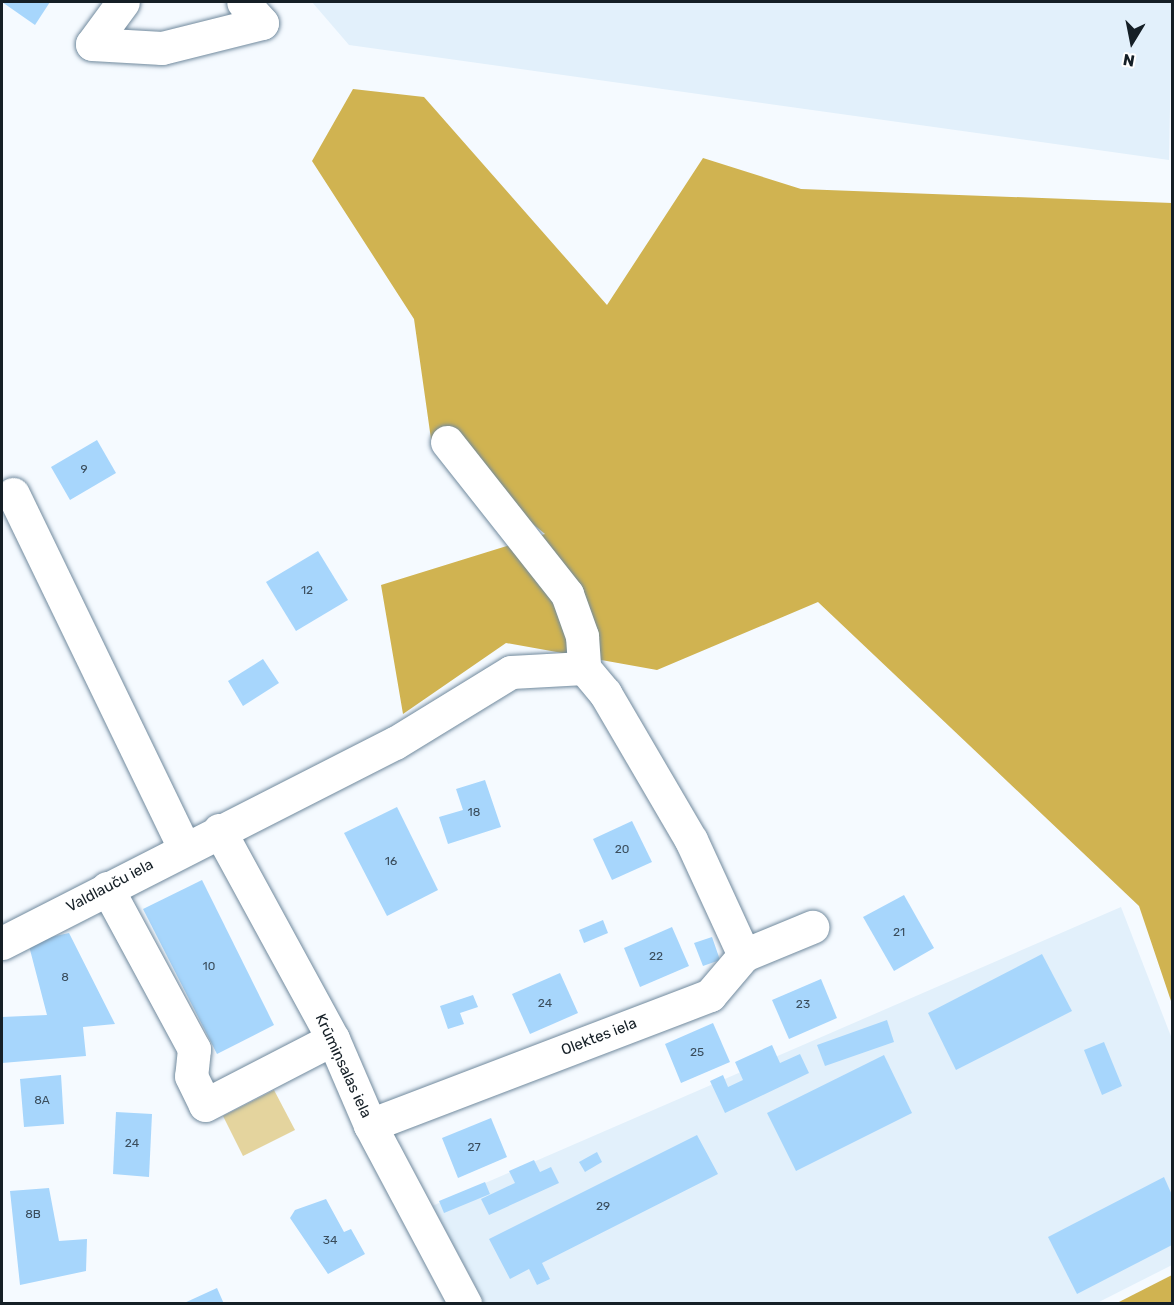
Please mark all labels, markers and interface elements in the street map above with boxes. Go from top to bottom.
north arrow [1102,12,1162,72]
text: N [1121,50,1136,71]
house number: 9 [80,463,88,477]
house number: 12 [301,584,313,598]
house number: 18 [468,806,480,820]
house number: 20 [615,843,629,857]
house number: 16 [385,855,397,869]
street label: Valdlauču iela [64,856,156,916]
house number: 21 [893,926,905,940]
house number: 22 [649,950,663,964]
house number: 10 [203,960,215,974]
house number: 8 [61,971,69,985]
house number: 24 [538,997,552,1011]
house number: 23 [796,998,810,1012]
street label: Krūmiņsalas iela [311,1011,375,1121]
street label: Olektes iela [559,1014,639,1060]
house number: 25 [690,1046,704,1060]
house number: 8A [34,1094,50,1108]
house number: 24 [125,1137,139,1151]
house number: 27 [467,1141,481,1155]
house number: 29 [596,1200,610,1214]
house number: 8B [25,1208,41,1222]
house number: 34 [323,1234,337,1248]

